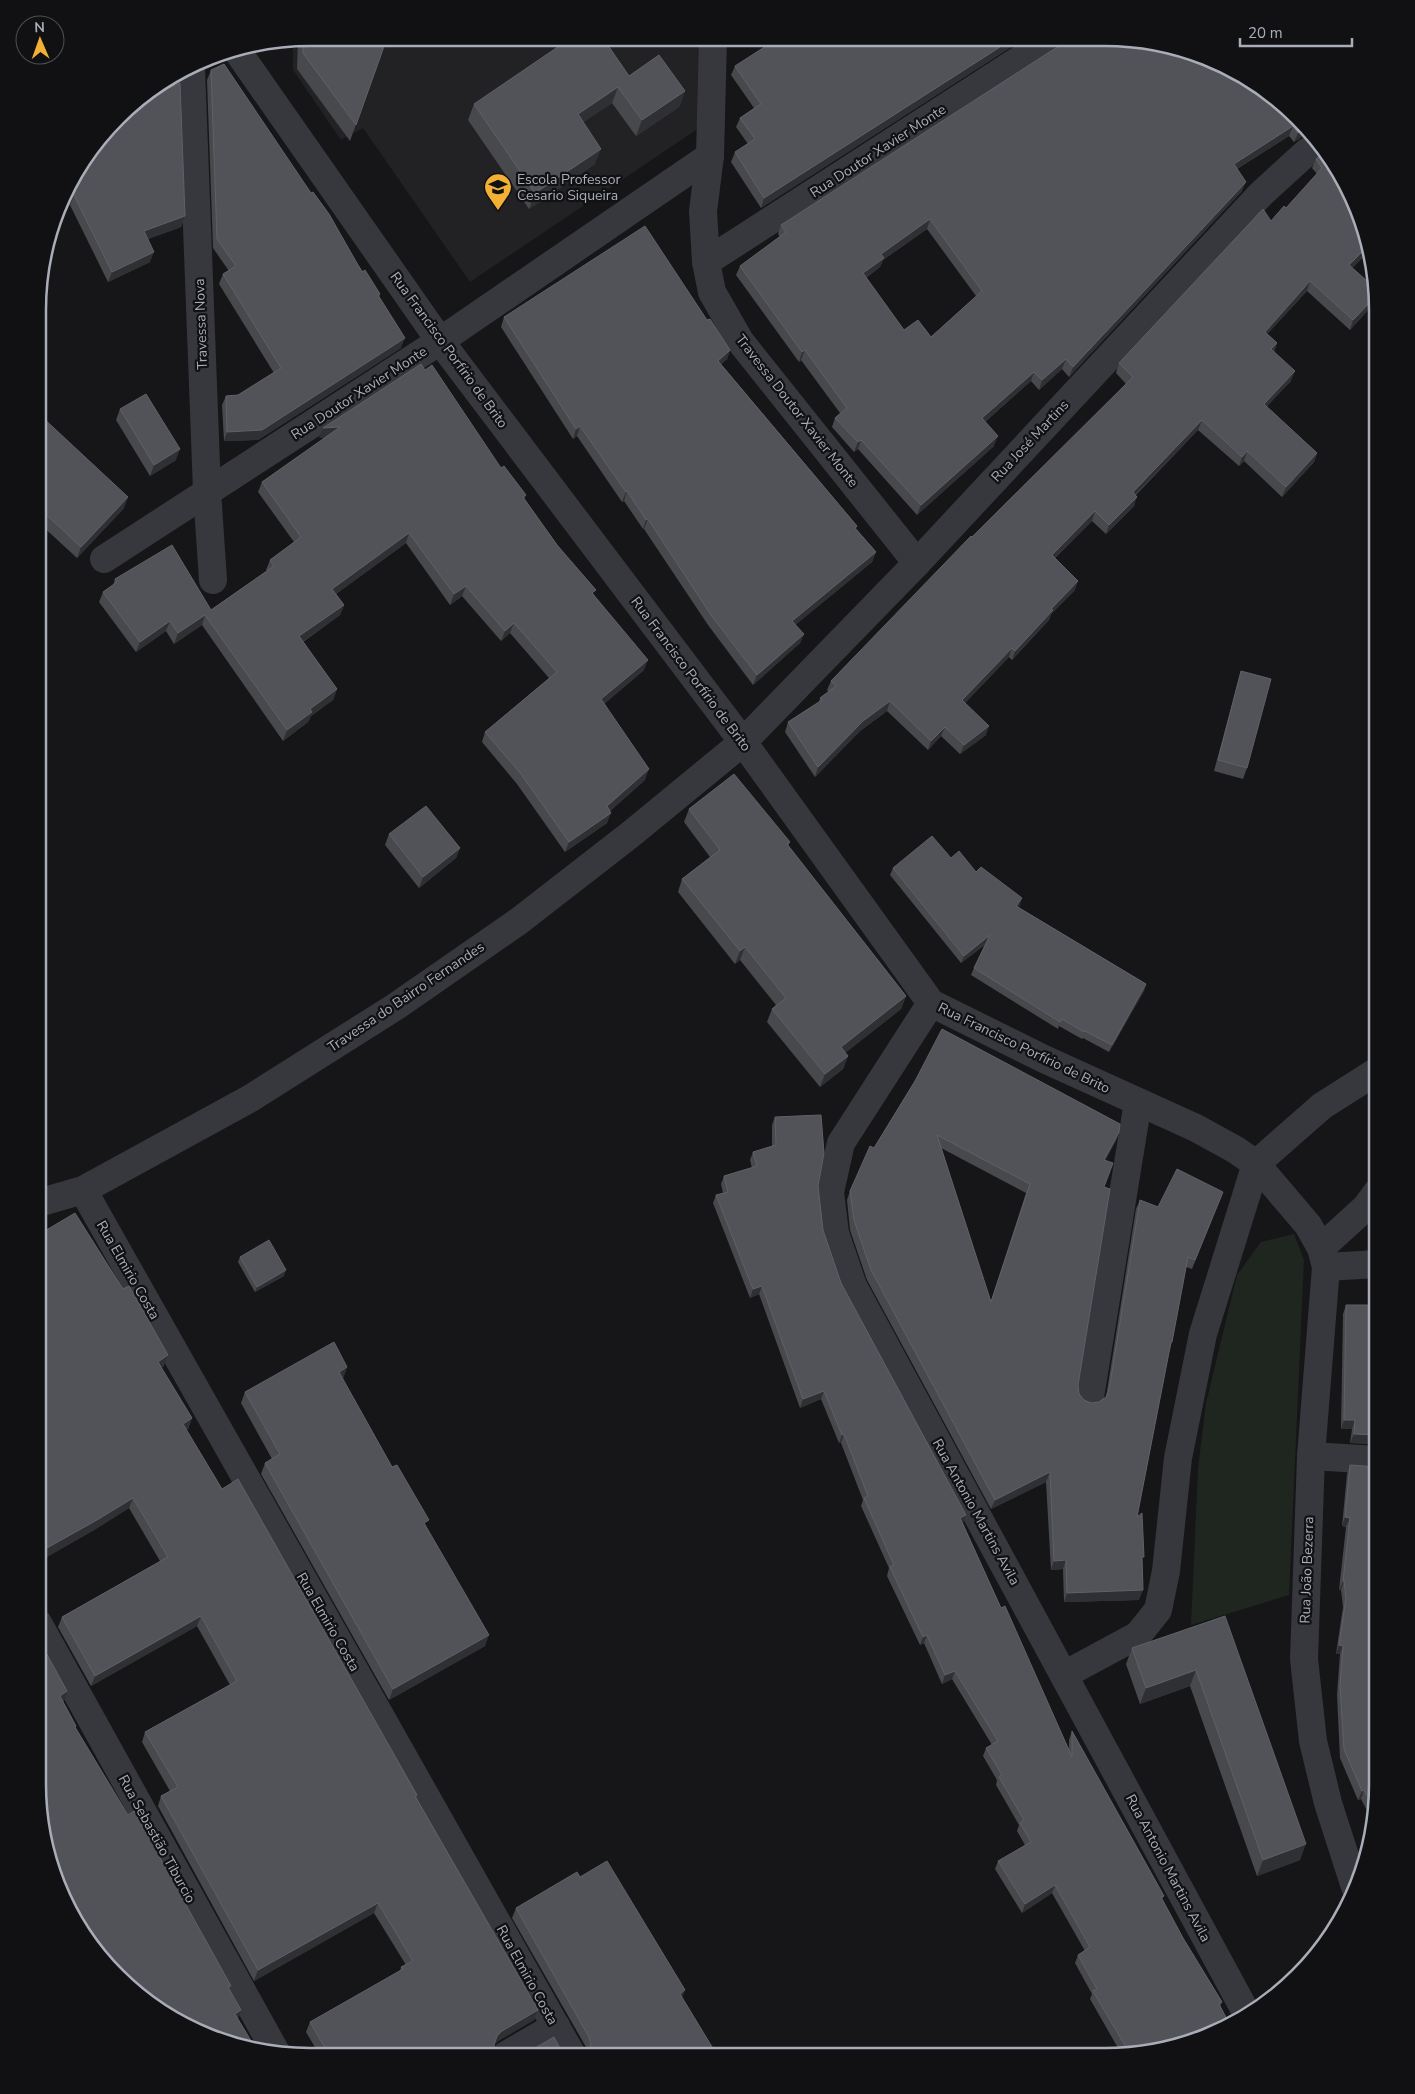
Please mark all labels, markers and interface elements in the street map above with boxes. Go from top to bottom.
north arrow [15,15,65,65]
scale bar [1240,15,1352,47]
text: N [34,18,45,37]
text: 20 m [1248,23,1283,43]
street label: Rua Doutor Xavier Monte [806,100,950,202]
place label: Escola Professor Cesario Siqueira [517,170,621,205]
school or university icon: Escola Professor Cesario Siqueira [483,172,513,211]
street label: Rua Francisco Porfírio de Brito [386,268,512,432]
street label: Travessa Nova [190,278,212,370]
street label: Travessa Doutor Xavier Monte [731,331,863,491]
street label: Rua Doutor Xavier Monte [287,342,431,444]
street label: Rua José Martins [987,396,1073,486]
street label: Rua Francisco Porfírio de Brito [627,593,756,755]
street label: Travessa do Bairro Fernandes [324,937,488,1057]
street label: Rua Francisco Porfírio de Brito [935,998,1113,1098]
street label: Rua Elmirio Costa [92,1217,164,1323]
street label: Rua Antonio Martins Avila [928,1435,1024,1589]
street label: Rua João Bezerra [1296,1516,1318,1624]
street label: Rua Elmirio Costa [292,1569,364,1675]
street label: Rua Sebastião Tiburcio [114,1772,200,1907]
street label: Rua Antonio Martins Avila [1121,1791,1215,1945]
street label: Rua Elmirio Costa [492,1922,562,2028]

